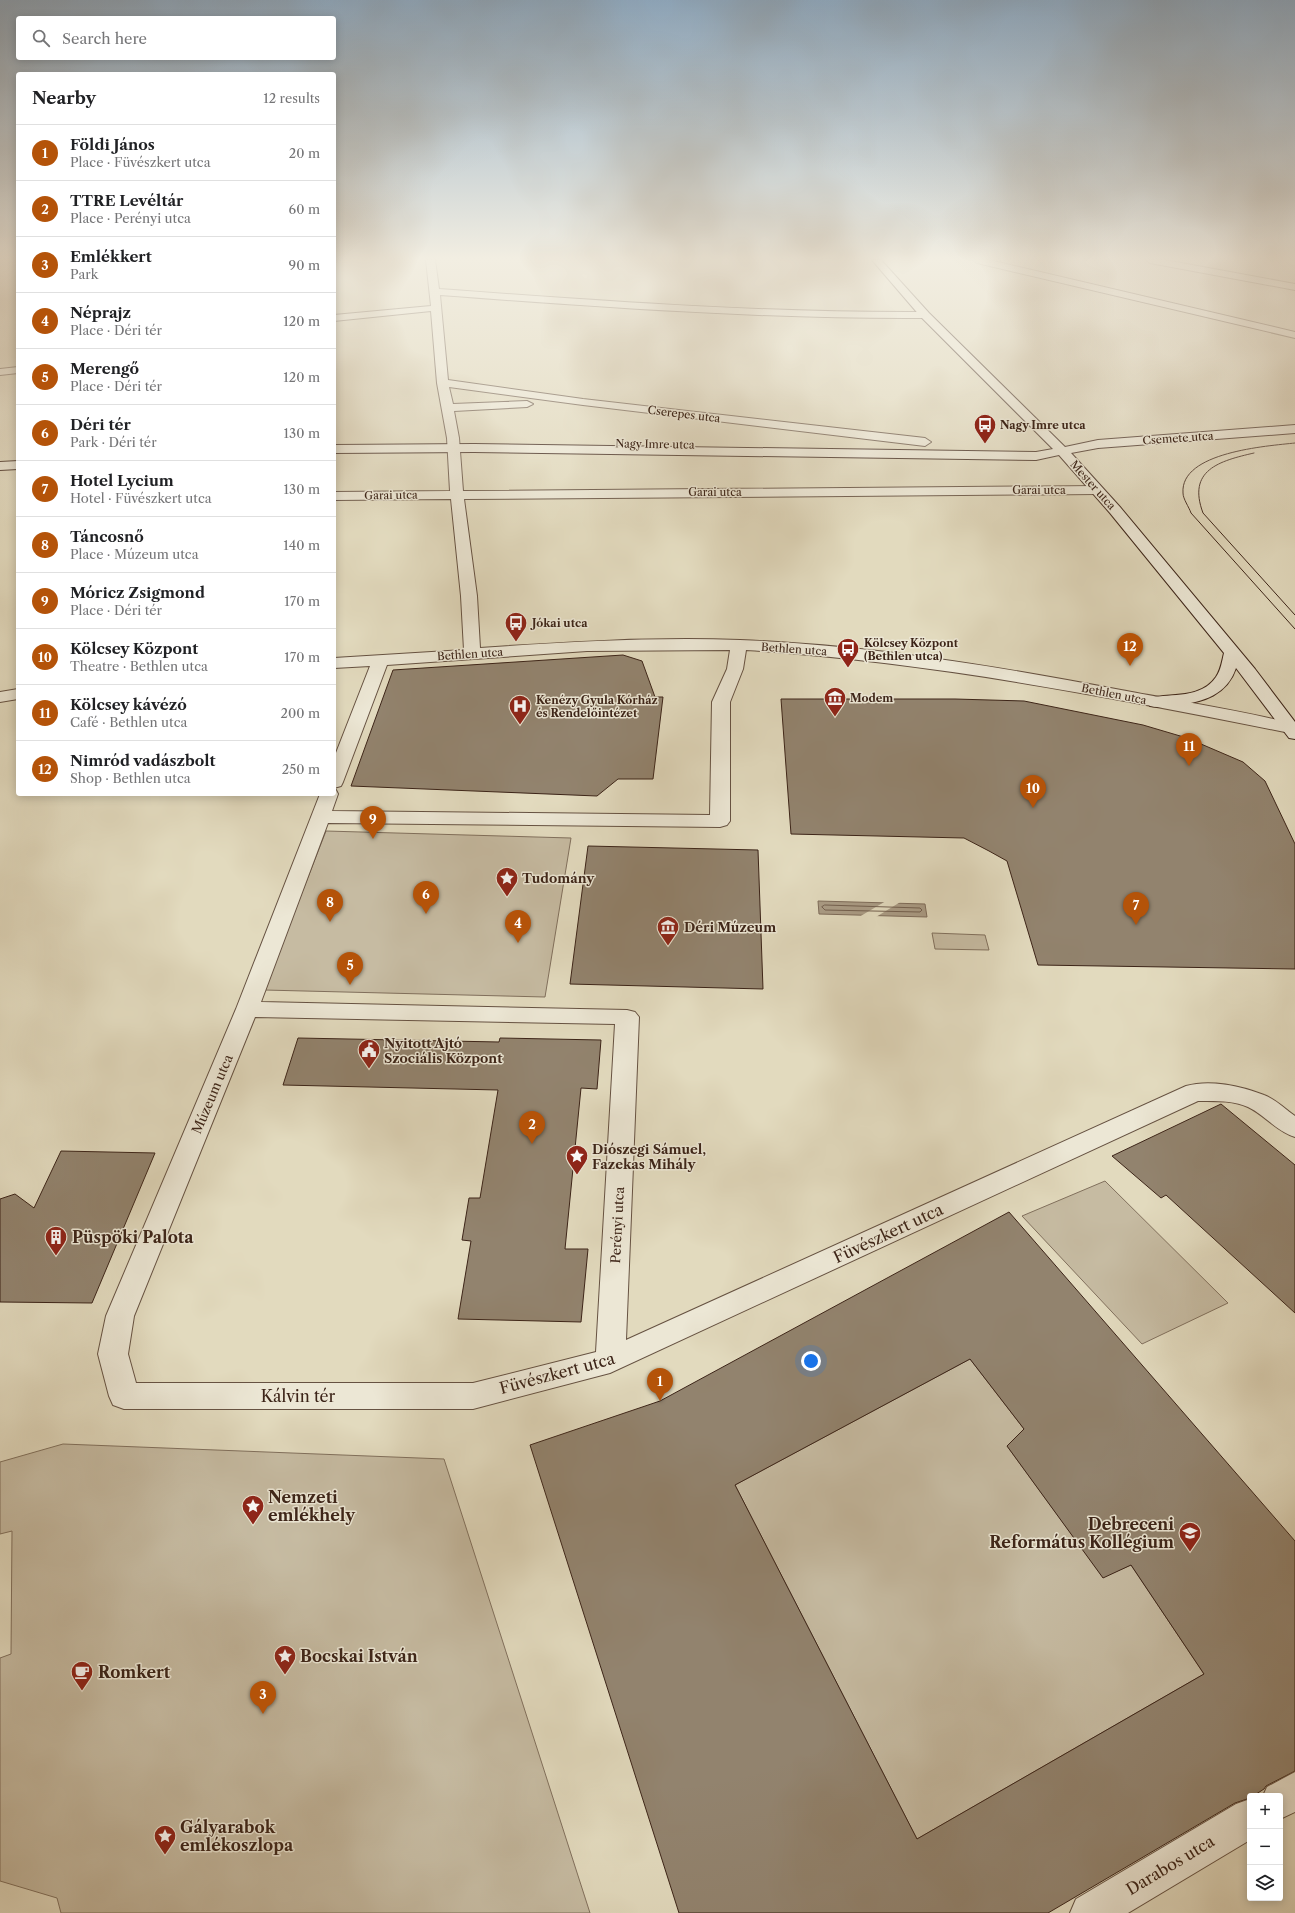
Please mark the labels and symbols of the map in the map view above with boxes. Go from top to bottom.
street label: Cserepes utca [647,403,721,425]
bus stop icon: Nagy Imre utca [972,412,998,445]
place label: Nagy Imre utca [1000,418,1086,432]
street label: Csemete utca [1142,429,1214,447]
street label: Nagy Imre utca [615,436,695,452]
street label: Mester utca [1067,458,1119,513]
street label: Garai utca [1012,483,1066,497]
street label: Garai utca [688,485,742,499]
street label: Garai utca [364,488,418,502]
bus stop icon: Jókai utca [503,610,529,643]
place label: Jókai utca [530,616,588,630]
pin: 12 [1117,633,1143,666]
bus stop icon: Kölcsey Központ (Bethlen utca) [835,636,861,669]
place label: Kölcsey Központ (Bethlen utca) [864,636,959,663]
street label: Bethlen utca [761,640,828,658]
street label: Bethlen utca [437,645,504,663]
street label: Bethlen utca [1080,681,1148,707]
museum icon: Modem [822,685,848,718]
place label: Modem [850,691,893,705]
hospital icon: Kenézy Gyula Kórház és Rendelőintézet [507,693,533,726]
place label: Kenézy Gyula Kórház és Rendelőintézet [536,693,658,720]
pin: 11 [1176,733,1202,766]
pin: 10 [1020,775,1046,808]
pin: 9 [360,806,386,839]
place icon: Tudomány [494,865,520,898]
place label: Tudomány [522,870,595,886]
pin: 6 [413,881,439,914]
pin: 8 [317,889,343,922]
pin: 7 [1123,892,1149,925]
pin: 4 [505,910,531,943]
museum icon: Déri Múzeum [655,914,681,947]
place label: Déri Múzeum [684,919,776,935]
pin: 5 [337,952,363,985]
place label: Nyitott Ajtó Szociális Központ [384,1035,503,1066]
public building icon: Nyitott Ajtó Szociális Központ [356,1037,382,1070]
street label: Múzeum utca [188,1052,236,1136]
pin: 2 [519,1111,545,1144]
place label: Diószegi Sámuel, Fazekas Mihály [592,1141,706,1172]
place icon: Diószegi Sámuel, Fazekas Mihály [564,1143,590,1176]
street label: Perényi utca [607,1186,627,1264]
street label: Füvészkert utca [830,1199,947,1267]
building icon: Püspöki Palota [43,1224,69,1257]
place label: Püspöki Palota [72,1227,194,1247]
street label: Füvészkert utca [497,1348,617,1398]
your location [801,1351,821,1371]
pin: 1 [647,1368,673,1401]
street label: Kálvin tér [261,1386,336,1406]
place label: Nemzeti emlékhely [268,1487,356,1525]
place icon: Nemzeti emlékhely [240,1493,266,1526]
place label: Debreceni Református Kollégium [989,1514,1174,1552]
school or university icon: Debreceni Református Kollégium [1177,1520,1203,1553]
place icon: Bocskai István [272,1643,298,1676]
place label: Bocskai István [300,1646,418,1666]
cafe icon: Romkert [69,1659,95,1692]
place label: Romkert [98,1662,171,1682]
pin: 3 [250,1681,276,1714]
place label: Gályarabok emlékoszlopa [180,1817,294,1855]
place icon: Gályarabok emlékoszlopa [152,1823,178,1856]
street label: Darabos utca [1122,1831,1218,1899]

